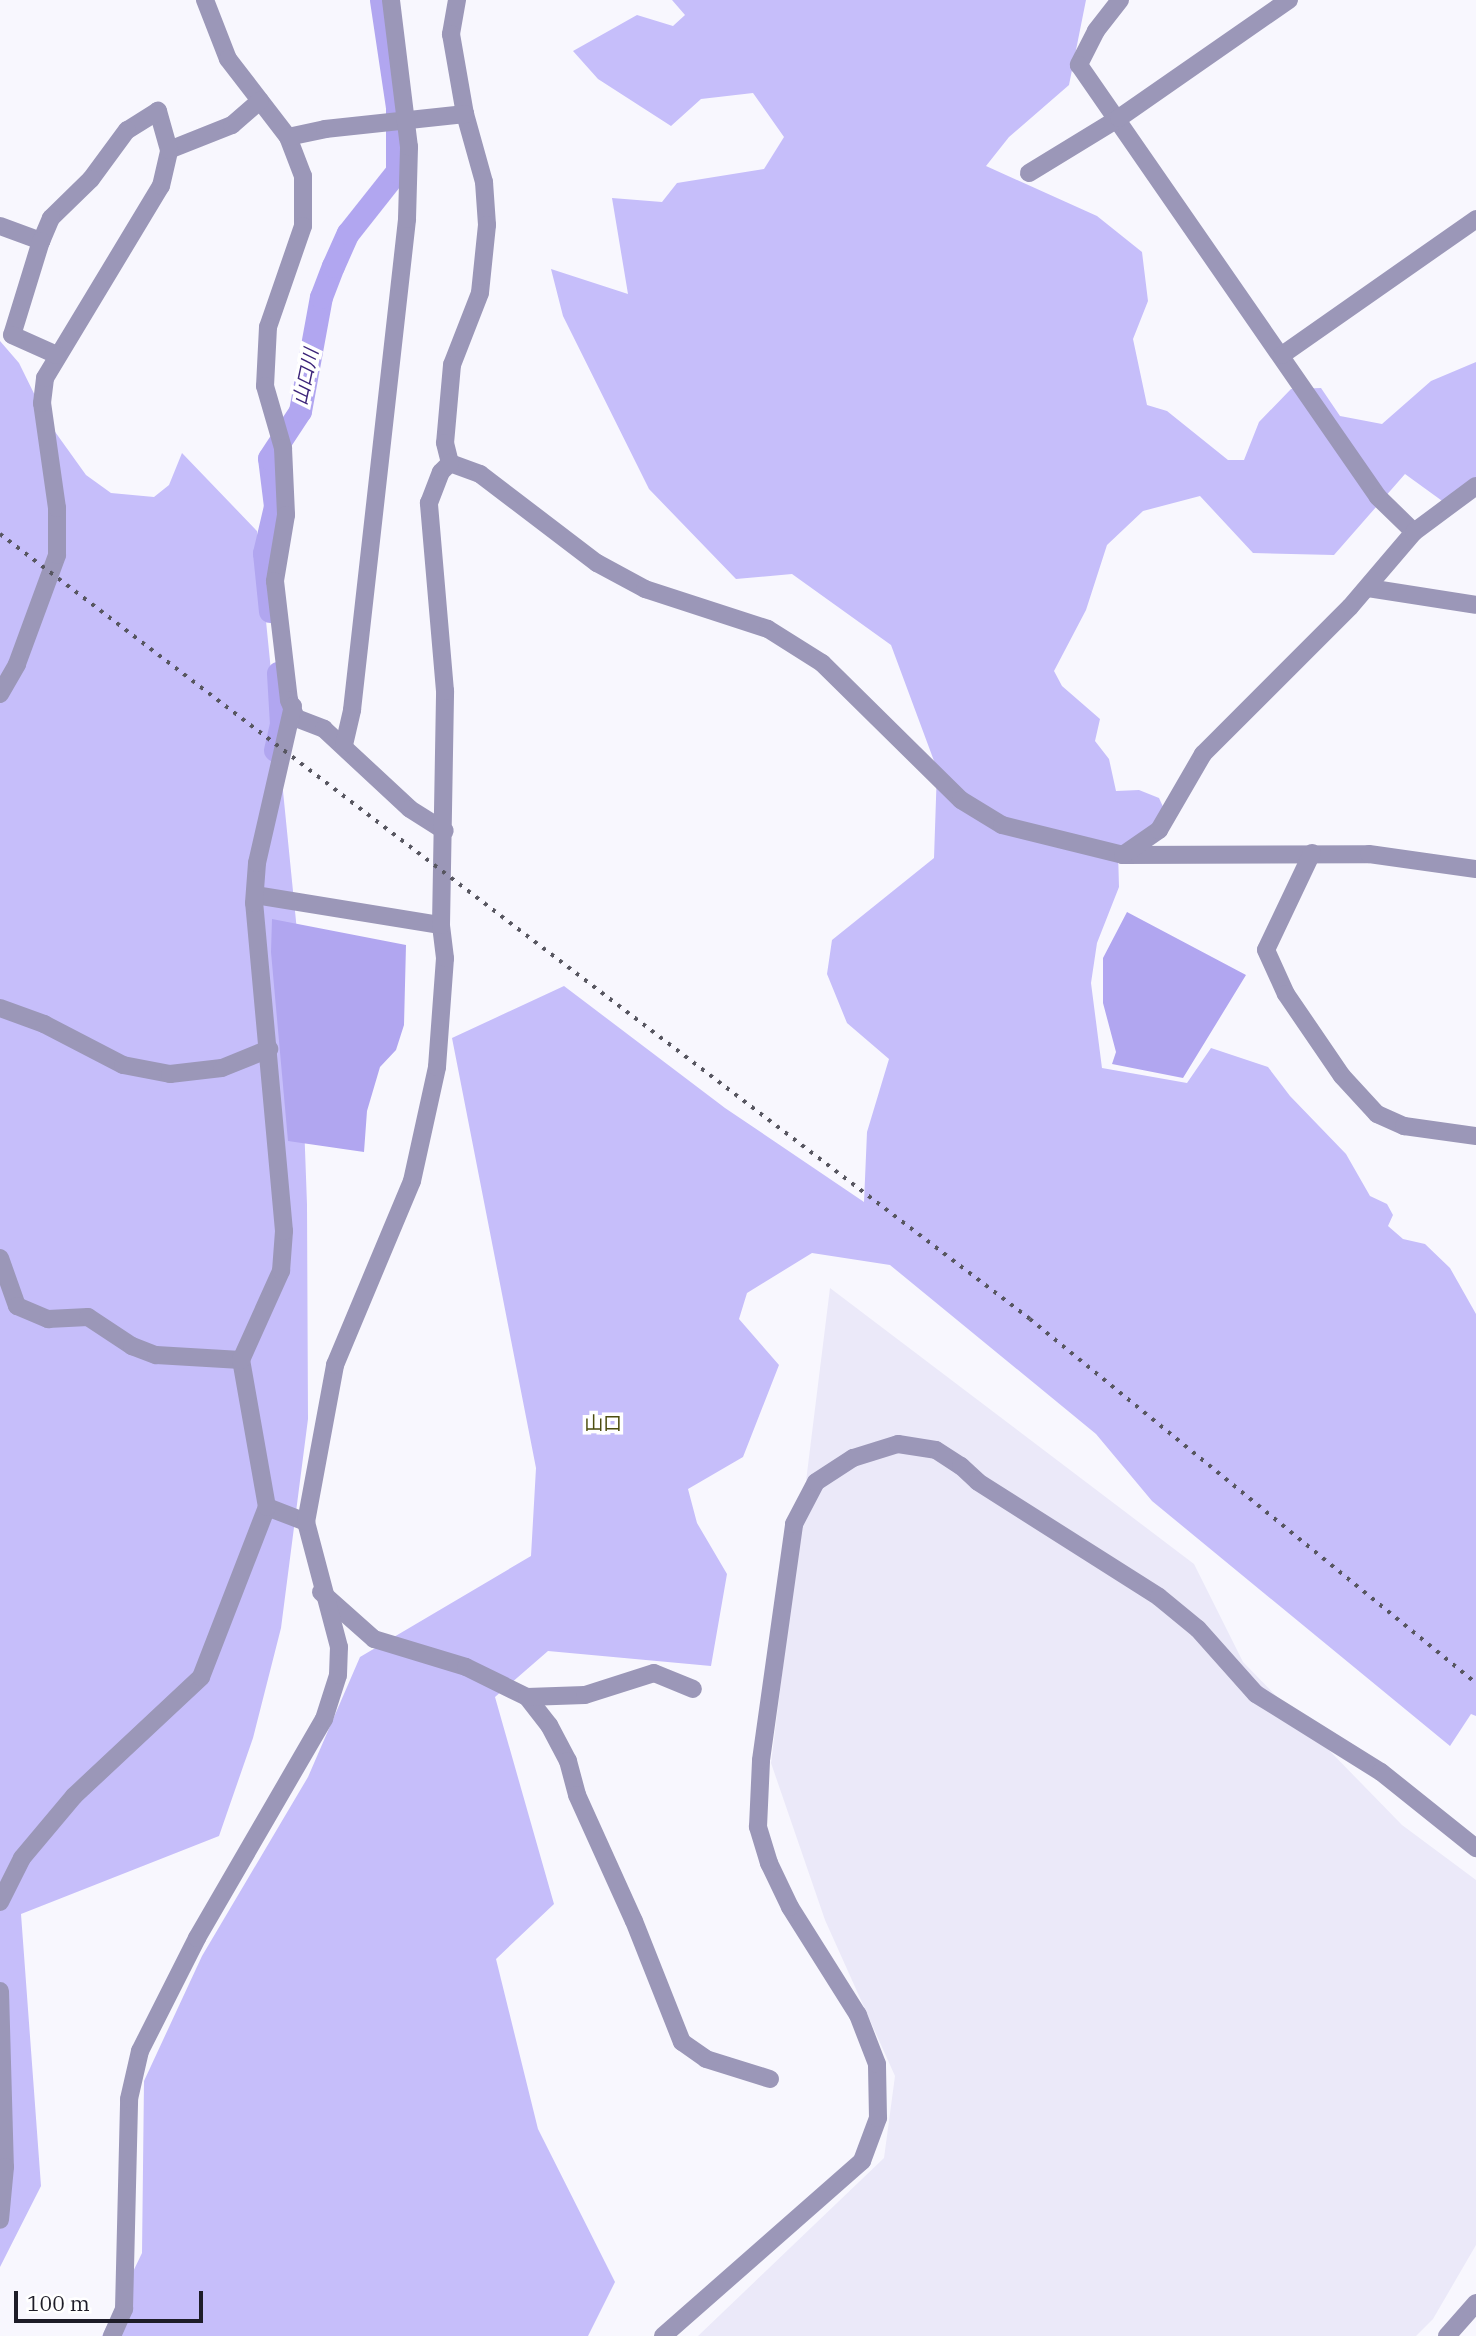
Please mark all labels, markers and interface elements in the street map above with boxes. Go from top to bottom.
water label: 山口川 [289,347,323,407]
district label: 山口 [584,1413,622,1435]
scale bar [18,2276,206,2320]
text: 100 m [27,2289,90,2317]

